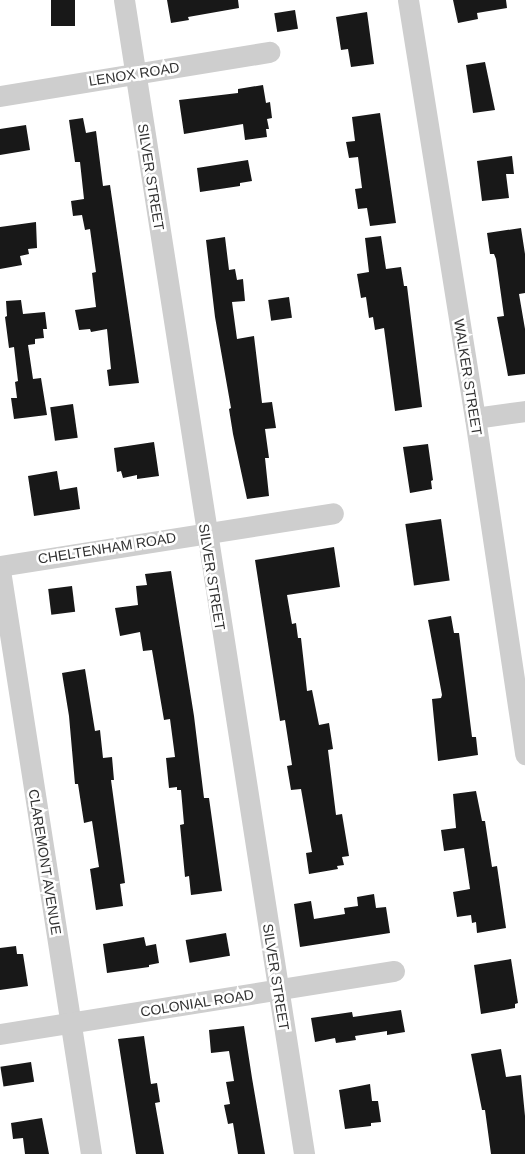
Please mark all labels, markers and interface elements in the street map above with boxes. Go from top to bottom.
street label: LENOX ROAD [87,59,181,89]
street label: SILVER STREET [134,122,168,232]
street label: WALKER STREET [450,318,486,436]
street label: SILVER STREET [195,522,229,632]
street label: CHELTENHAM ROAD [37,529,177,567]
street label: CLAREMONT AVENUE [25,787,65,937]
street label: SILVER STREET [259,922,293,1032]
street label: COLONIAL ROAD [139,986,255,1020]

